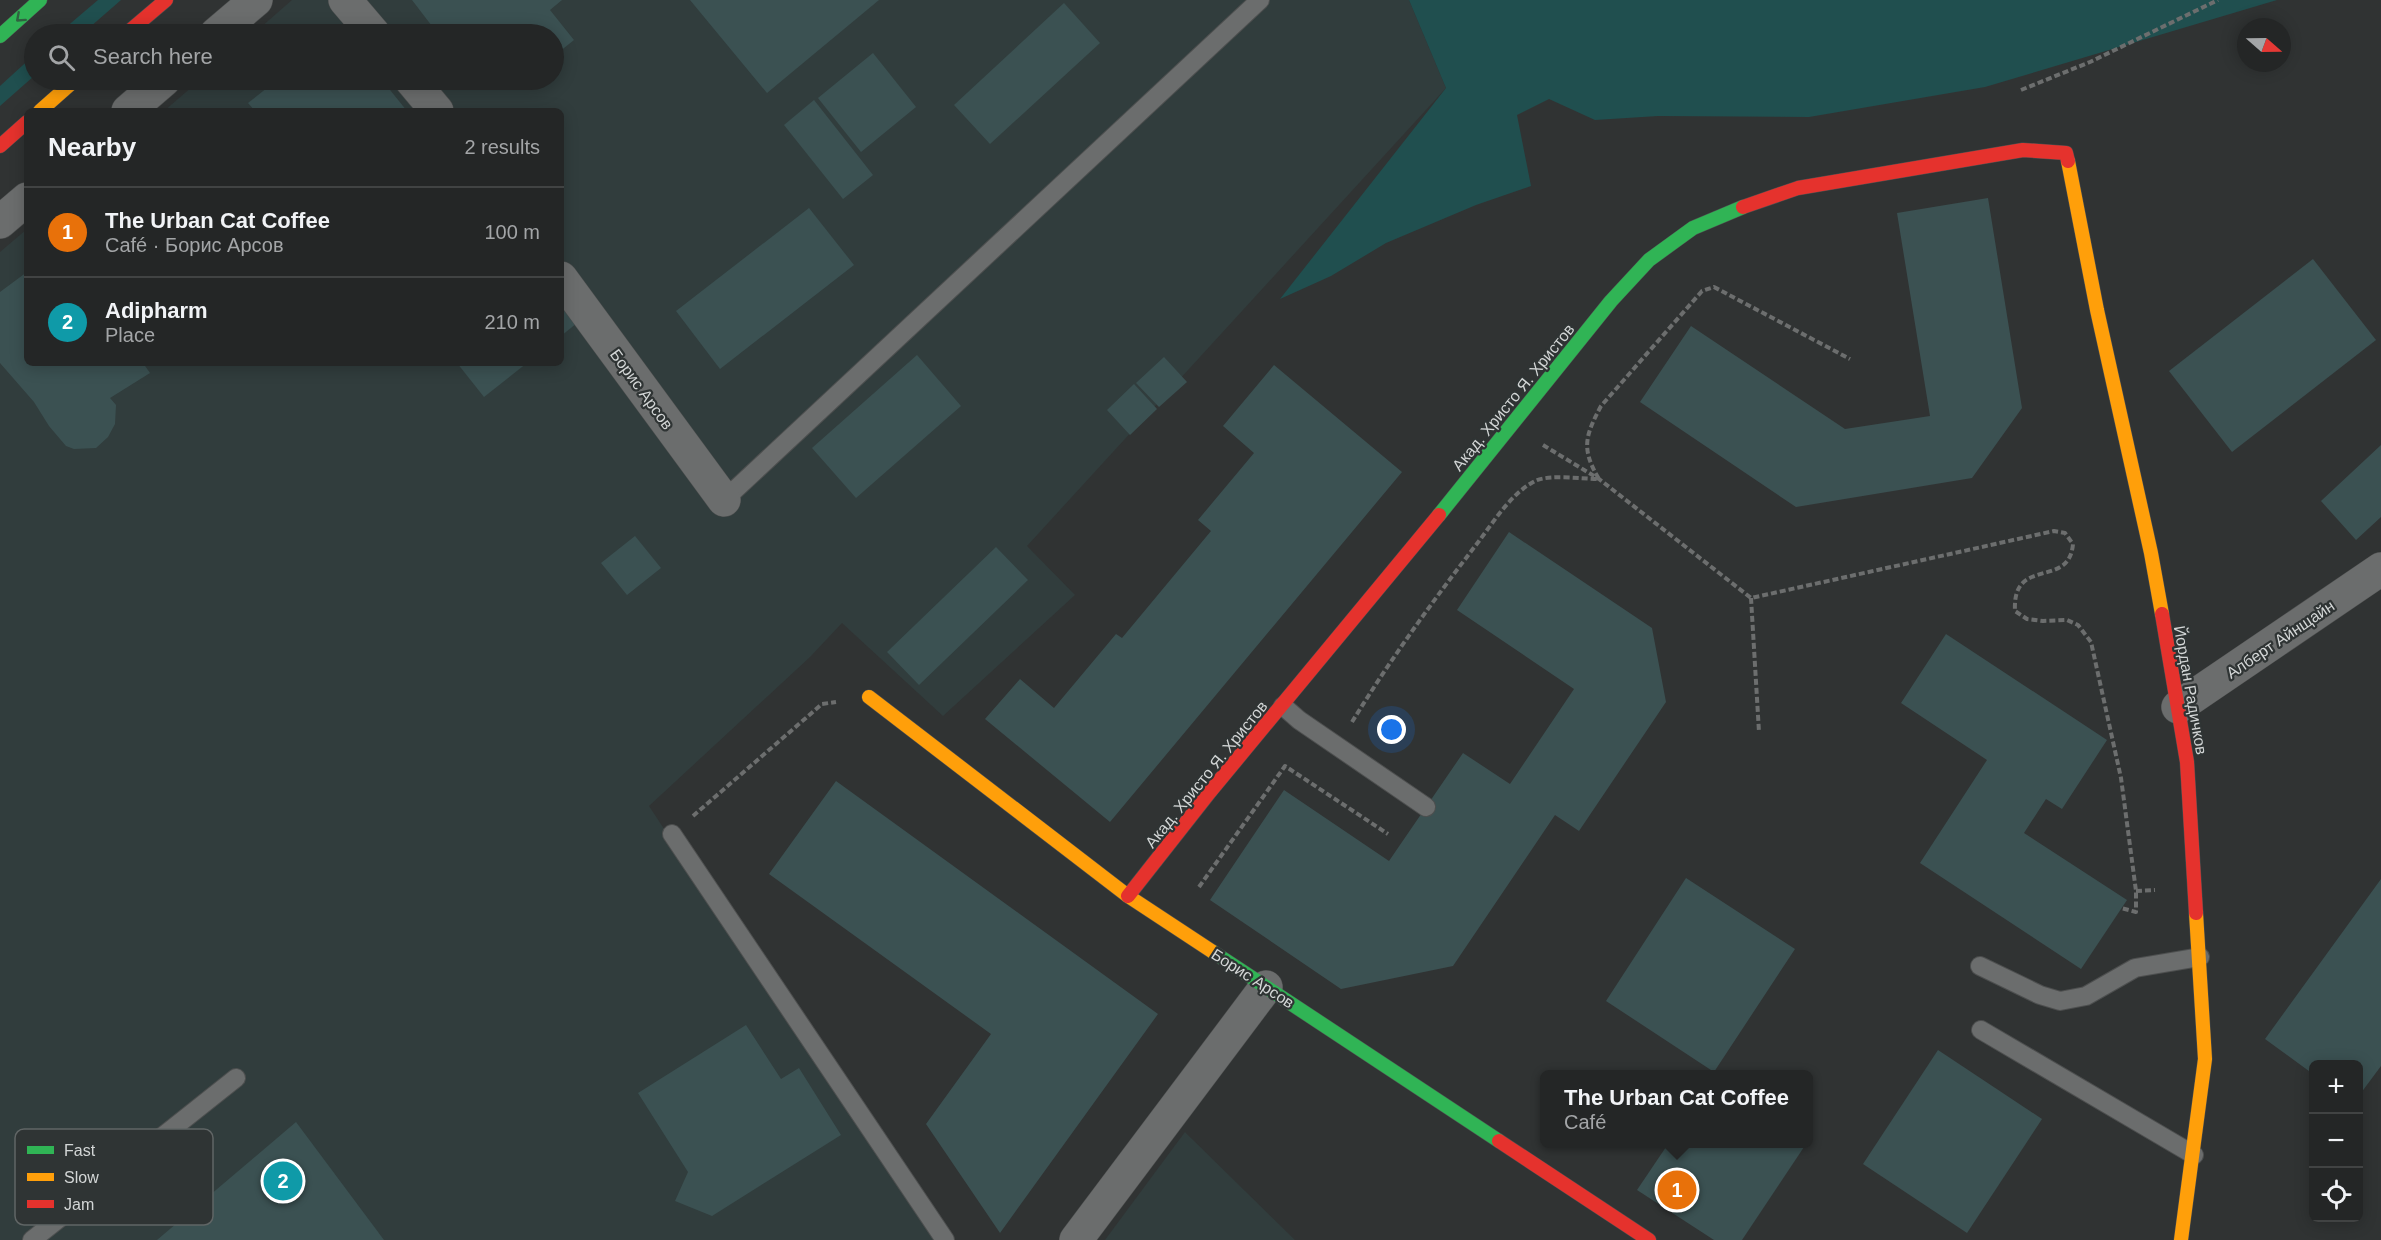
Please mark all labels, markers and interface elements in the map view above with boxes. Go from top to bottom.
one-way arrow [16,11,27,22]
north arrow [2237,18,2291,72]
search box [24,24,564,90]
icon: search [45,41,78,74]
text: Search here [93,44,213,69]
text: Nearby [48,132,136,162]
text: 2 results [464,136,540,158]
text: The Urban Cat Coffee [105,208,330,233]
text: 1 [62,221,73,243]
text: 100 m [484,221,540,243]
text: Café · Борис Арсов [105,234,284,256]
text: Adipharm [105,298,208,323]
text: 2 [62,311,73,333]
text: 210 m [484,311,540,333]
street label: Акад. Христо Я. Христов [1449,321,1578,474]
text: Place [105,324,155,346]
street label: Борис Арсов [607,346,676,433]
street label: Алберт Айнщайн [2223,597,2337,682]
street label: Йордан Радичков [2171,624,2211,756]
street label: Акад. Христо Я. Христов [1142,698,1271,851]
your location [1377,715,1406,744]
street label: Борис Арсов [1208,945,1297,1011]
map controls [2309,1060,2363,1222]
button: + [2309,1060,2363,1114]
popup [1540,1070,1813,1148]
text: The Urban Cat Coffee [1564,1085,1789,1110]
text: Café [1564,1111,1606,1133]
button: − [2309,1114,2363,1168]
legend [15,1129,213,1225]
text: Fast [64,1142,96,1159]
pin: 2 [264,1158,302,1204]
pin: 1 [1658,1168,1696,1212]
button: locate [2309,1168,2363,1222]
text: Slow [64,1169,99,1186]
text: Jam [64,1196,94,1213]

